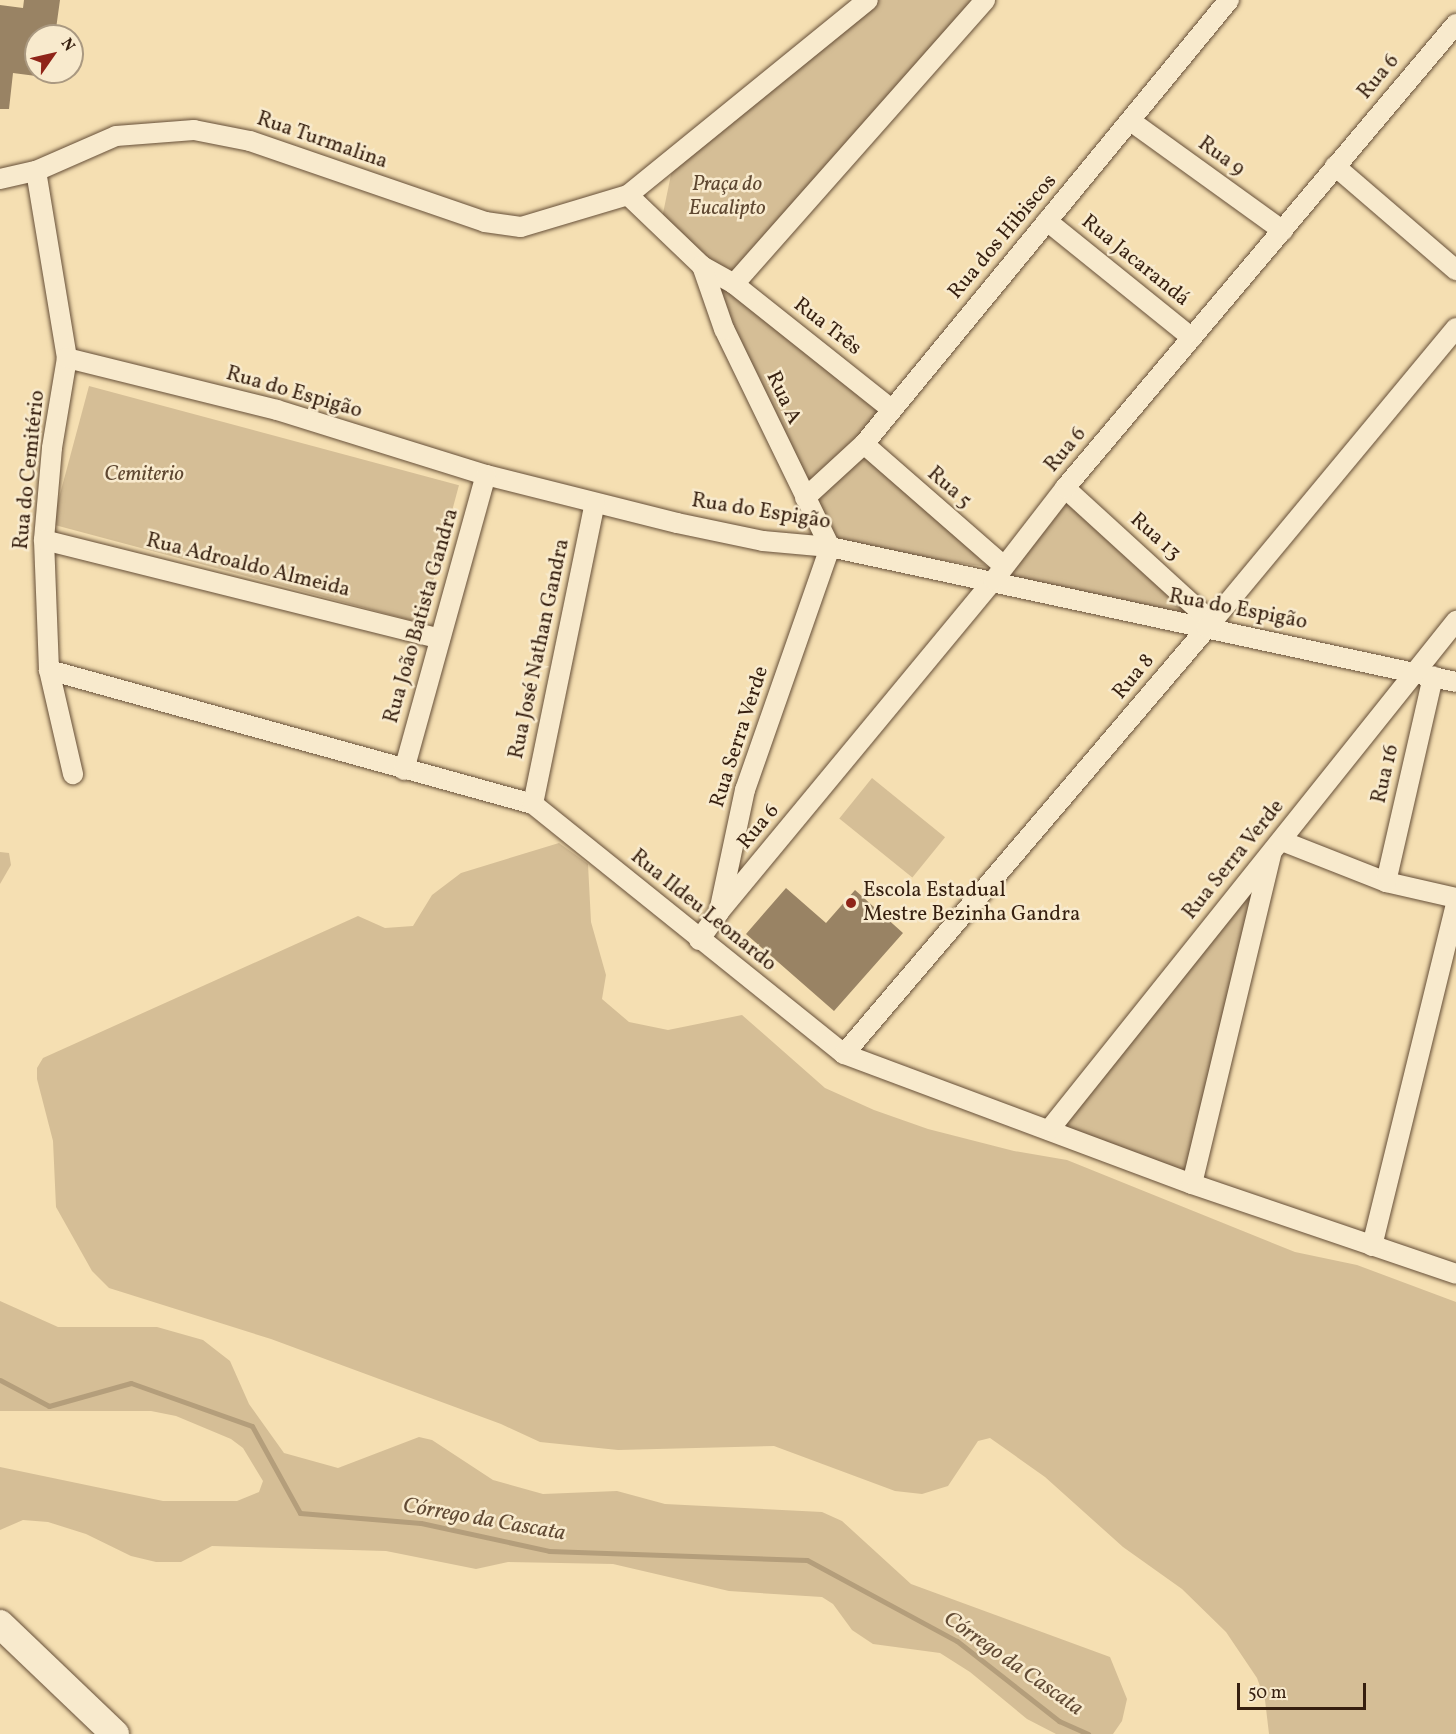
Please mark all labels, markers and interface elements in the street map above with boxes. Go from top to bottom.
north arrow [24,24,84,84]
text: N [55,34,80,56]
street label: Rua 6 [1353,49,1405,105]
street label: Rua Turmalina [253,107,391,175]
street label: Rua 9 [1193,132,1249,182]
street label: Rua dos Hibiscos [943,169,1063,305]
park label: Praça do Eucalipto [688,172,766,222]
street label: Rua Jacarandá [1076,210,1194,312]
street label: Rua Três [788,292,866,362]
street label: Rua do Espigão [223,362,365,424]
street label: Rua A [760,367,806,429]
street label: Rua do Cemitério [9,389,51,551]
street label: Rua 6 [1040,422,1092,478]
park label: Cemiterio [104,462,184,488]
street label: Rua 5 [922,462,976,514]
street label: Rua do Espigão [690,489,832,535]
street label: Rua João Batista Gandra [379,506,465,726]
street label: Rua 13 [1124,508,1186,566]
street label: Rua Adroaldo Almeida [143,528,353,604]
street label: Rua José Nathan Gandra [504,537,576,761]
street label: Rua do Espigão [1167,584,1309,636]
street label: Rua 8 [1108,649,1160,705]
street label: Rua Serra Verde [705,663,775,811]
street label: Rua 16 [1367,742,1405,806]
street label: Rua Serra Verde [1178,795,1290,925]
street label: Rua 6 [733,799,785,855]
street label: Rua Ildeu Leonardo [625,845,781,977]
place label: Escola Estadual Mestre Bezinha Gandra [863,878,1080,928]
marker: Escola Estadual Mestre Bezinha Gandra [844,896,858,910]
water label: Córrego da Cascata [401,1493,567,1547]
water label: Córrego da Cascata [938,1606,1088,1722]
scale bar [1240,1671,1369,1709]
text: 50 m [1248,1681,1287,1706]

